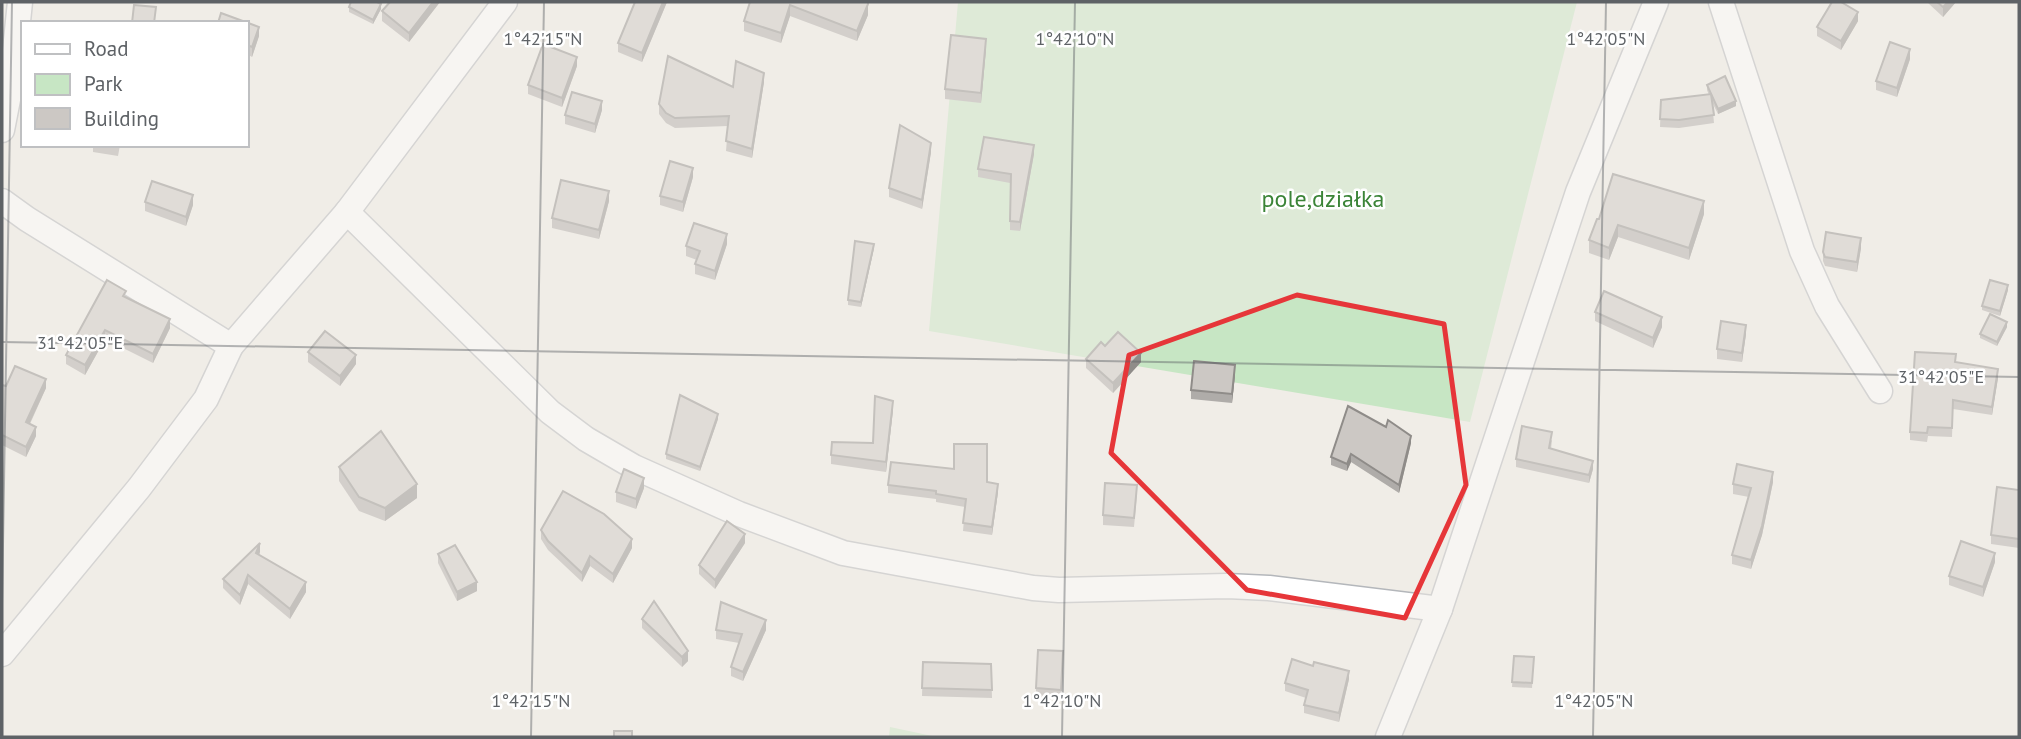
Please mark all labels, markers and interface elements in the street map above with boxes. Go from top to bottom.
legend [21,21,248,147]
text: 1°42'15"N [504,27,582,50]
text: 1°42'10"N [1036,27,1114,50]
text: 1°42'05"N [1567,27,1645,50]
text: Road [84,35,128,62]
text: Park [84,70,123,97]
text: Building [84,105,159,132]
park label: pole,działka [1262,183,1384,214]
text: 31°42'05"E [37,331,123,354]
text: 31°42'05"E [1898,365,1984,388]
text: 1°42'15"N [492,689,570,712]
text: 1°42'10"N [1023,689,1101,712]
text: 1°42'05"N [1555,689,1633,712]

